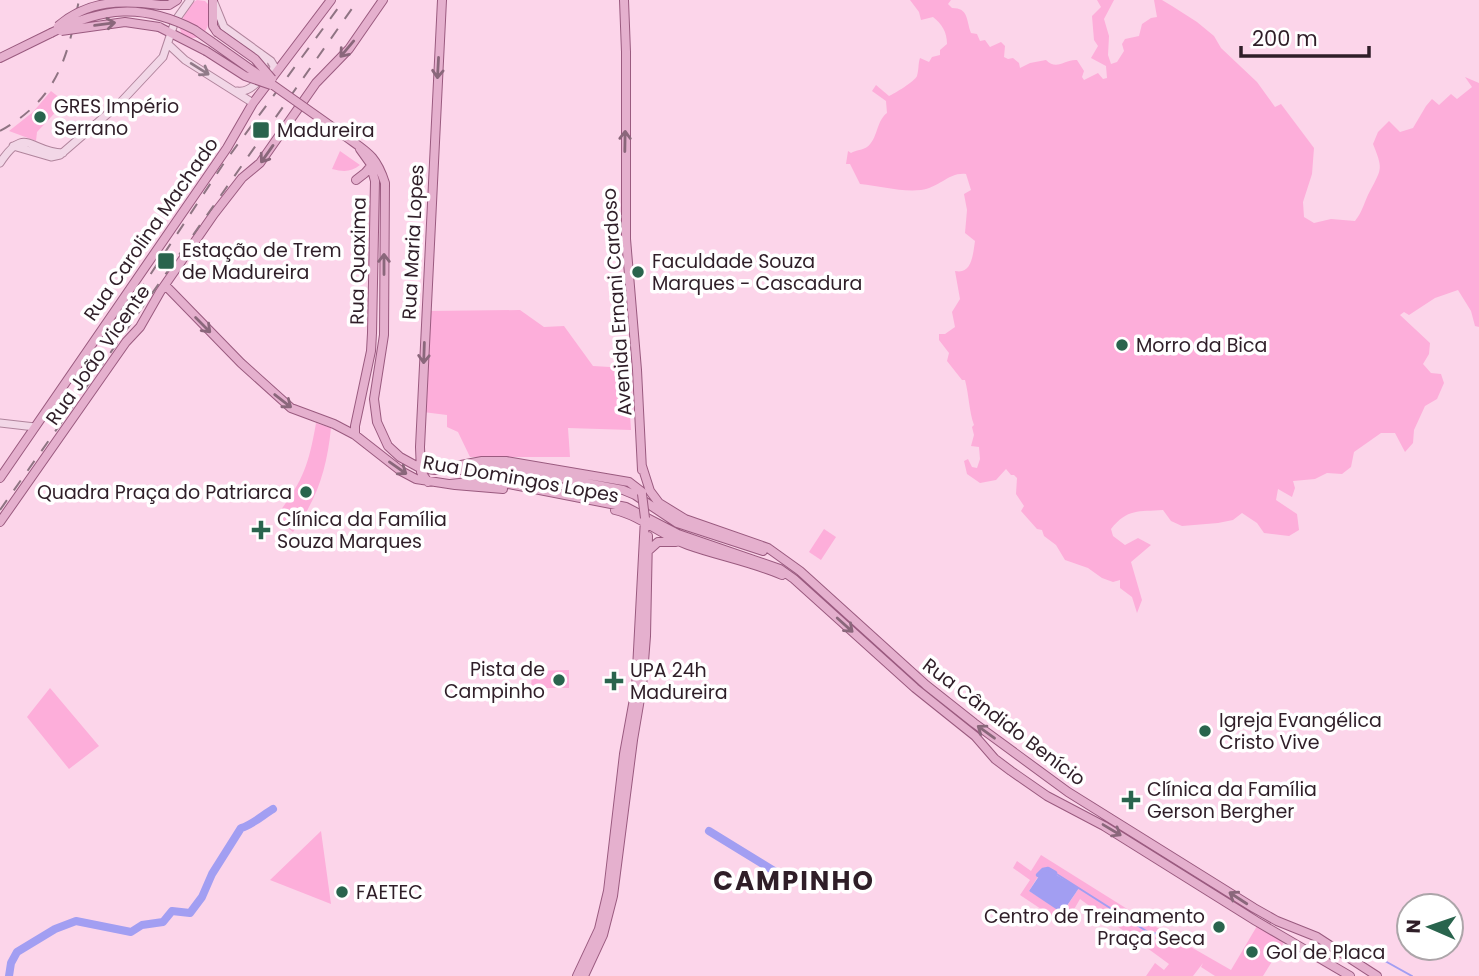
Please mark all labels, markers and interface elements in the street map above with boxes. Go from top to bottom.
scale bar [1241,14,1369,58]
one-way arrow [93,17,116,30]
text: 200 m [1252,24,1318,53]
one-way arrow [339,40,355,58]
one-way arrow [431,56,444,79]
one-way arrow [189,63,209,77]
place label: GRES Império Serrano [54,93,179,142]
marker: GRES Império Serrano [32,109,48,125]
place label: Madureira [277,117,375,144]
marker: Madureira [251,120,271,140]
one-way arrow [618,129,632,152]
street label: Rua Carolina Machado [77,132,225,326]
one-way arrow [260,144,274,163]
street label: Rua Maria Lopes [395,164,431,320]
street label: Avenida Ernani Cardoso [596,187,638,417]
street label: Rua Quaxima [343,197,373,325]
place label: Estação de Trem de Madureira [182,237,341,286]
place label: Faculdade Souza Marques - Cascadura [652,248,862,297]
marker: Estação de Trem de Madureira [156,251,176,271]
one-way arrow [377,252,391,275]
marker: Faculdade Souza Marques - Cascadura [630,264,646,280]
street label: Rua João Vicente [39,279,157,431]
one-way arrow [194,316,211,333]
place label: Morro da Bica [1136,332,1267,359]
marker: Morro da Bica [1114,337,1130,353]
one-way arrow [418,341,431,364]
one-way arrow [273,393,291,408]
street label: Rua Domingos Lopes [421,448,621,510]
one-way arrow [388,461,407,475]
place label: Quadra Praça do Patriarca [37,479,292,506]
marker: Quadra Praça do Patriarca [298,484,314,500]
place label: Clínica da Família Souza Marques [277,506,447,555]
marker: Clínica da Família Souza Marques [251,520,271,540]
one-way arrow [836,617,854,633]
street label: Rua Cândido Benício [917,652,1091,792]
place label: Pista de Campinho [444,656,545,705]
place label: UPA 24h Madureira [630,657,728,706]
marker: UPA 24h Madureira [604,671,624,691]
marker: Pista de Campinho [551,672,567,688]
place label: Igreja Evangélica Cristo Vive [1219,707,1382,756]
marker: Igreja Evangélica Cristo Vive [1197,723,1213,739]
one-way arrow [977,725,996,740]
place label: Clínica da Família Gerson Bergher [1147,776,1317,825]
marker: Clínica da Família Gerson Bergher [1121,790,1141,810]
one-way arrow [1102,824,1122,838]
district label: CAMPINHO [713,863,875,899]
place label: FAETEC [356,879,423,906]
marker: FAETEC [334,884,350,900]
one-way arrow [1228,890,1248,904]
north arrow [1395,892,1465,962]
place label: Centro de Treinamento Praça Seca [984,903,1205,952]
marker: Centro de Treinamento Praça Seca [1211,919,1227,935]
text: N [1400,919,1427,934]
place label: Gol de Placa [1266,939,1385,966]
marker: Gol de Placa [1244,944,1260,960]

